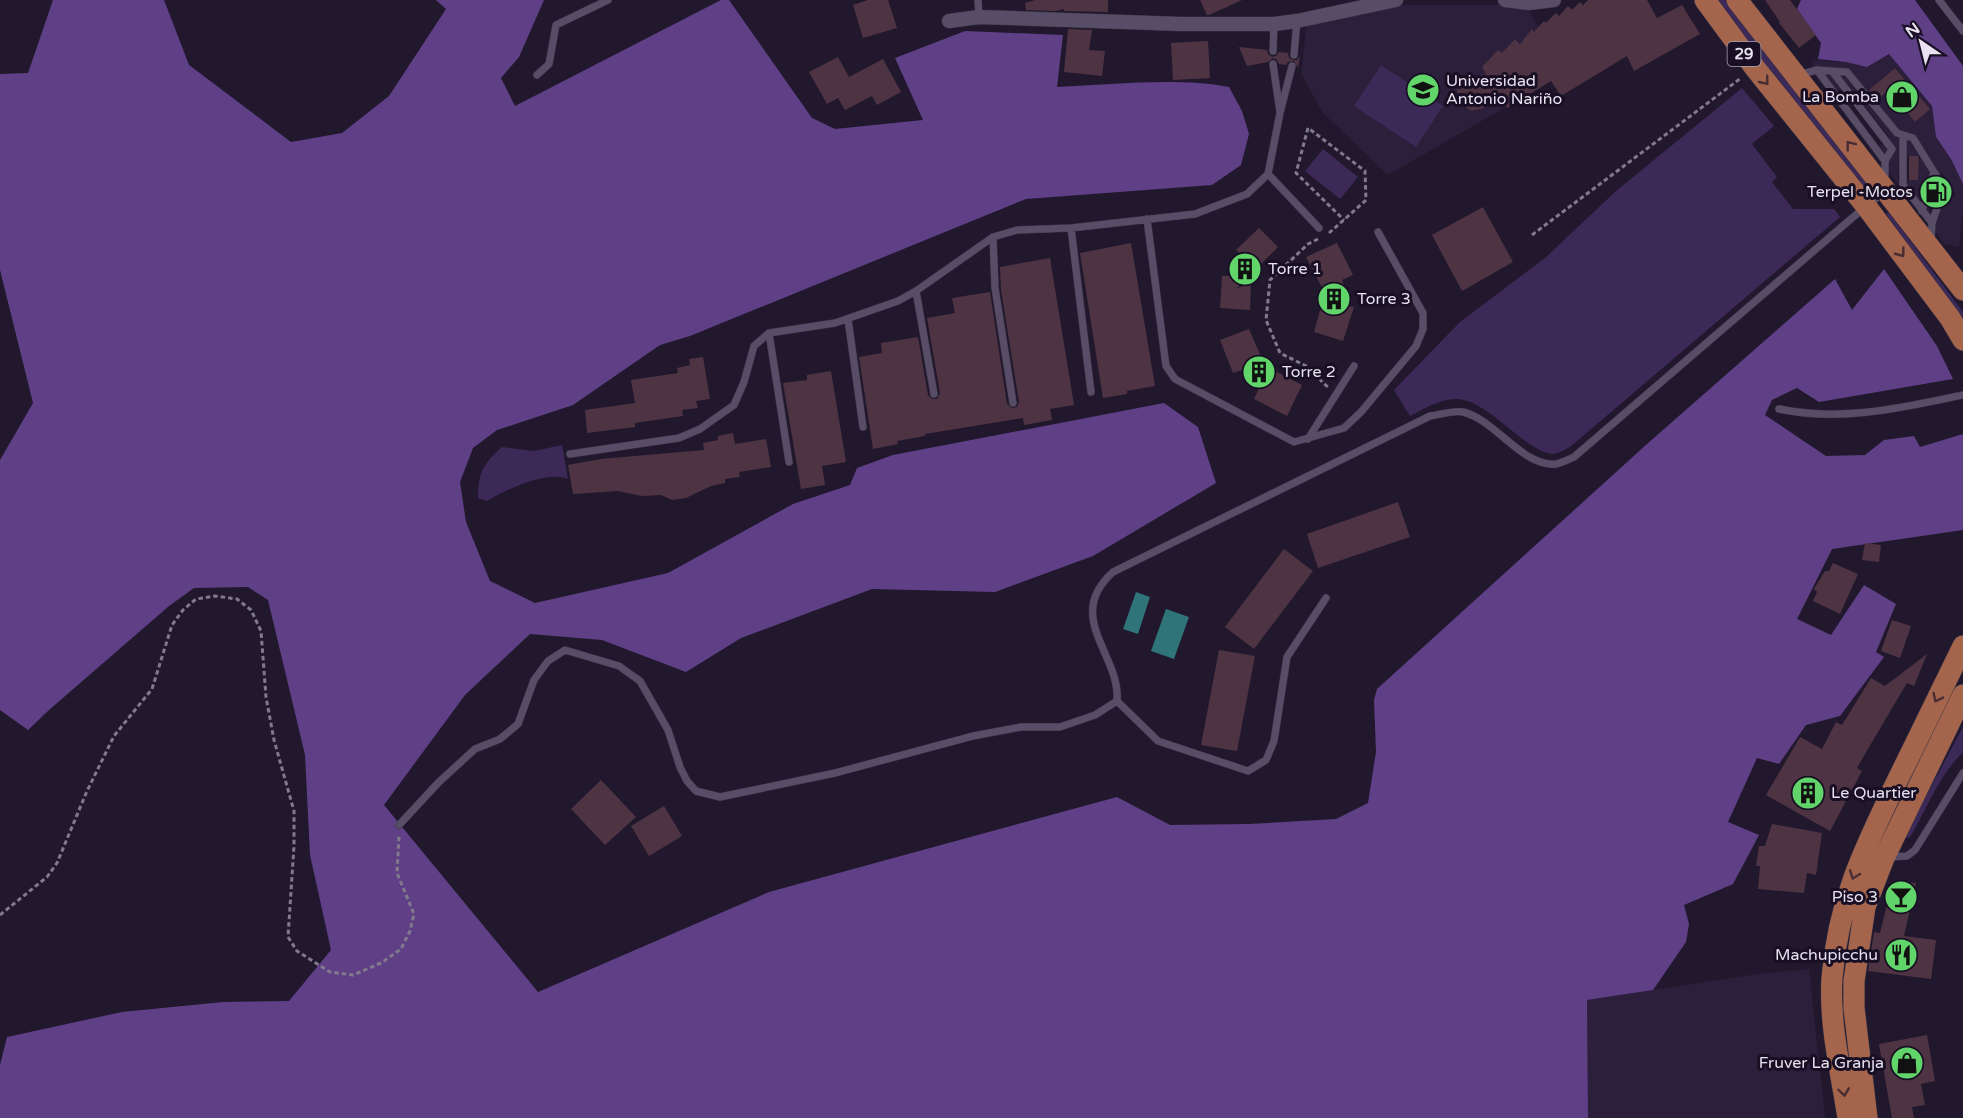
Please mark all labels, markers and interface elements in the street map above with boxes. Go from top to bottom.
north arrow [1891,12,1951,72]
text: N [1902,19,1924,42]
road number: 29 [1728,42,1760,66]
place label: Universidad Antonio Nariño [1446,71,1562,109]
school or university icon: Universidad Antonio Nariño [1405,72,1441,108]
one-way arrow [1757,74,1768,85]
shop icon: La Bomba [1884,79,1920,115]
place label: La Bomba [1802,87,1879,107]
one-way arrow [1846,141,1857,152]
fuel station icon: Terpel -Motos [1918,174,1954,210]
place label: Terpel -Motos [1807,182,1913,202]
one-way arrow [1894,246,1905,257]
building icon: Torre 1 [1227,251,1263,287]
place label: Torre 1 [1268,259,1322,279]
building icon: Torre 3 [1316,281,1352,317]
place label: Torre 3 [1357,289,1411,309]
building icon: Torre 2 [1241,354,1277,390]
place label: Torre 2 [1282,362,1336,382]
one-way arrow [1933,692,1945,703]
building icon: Le Quartier [1790,775,1826,811]
place label: Le Quartier [1831,783,1917,803]
one-way arrow [1849,869,1862,879]
bar icon: Piso 3 [1883,879,1919,915]
place label: Piso 3 [1832,887,1878,907]
restaurant icon: Machupicchu [1883,937,1919,973]
place label: Machupicchu [1775,945,1878,965]
shop icon: Fruver La Granja [1889,1045,1925,1081]
place label: Fruver La Granja [1759,1053,1884,1073]
one-way arrow [1837,1087,1849,1096]

